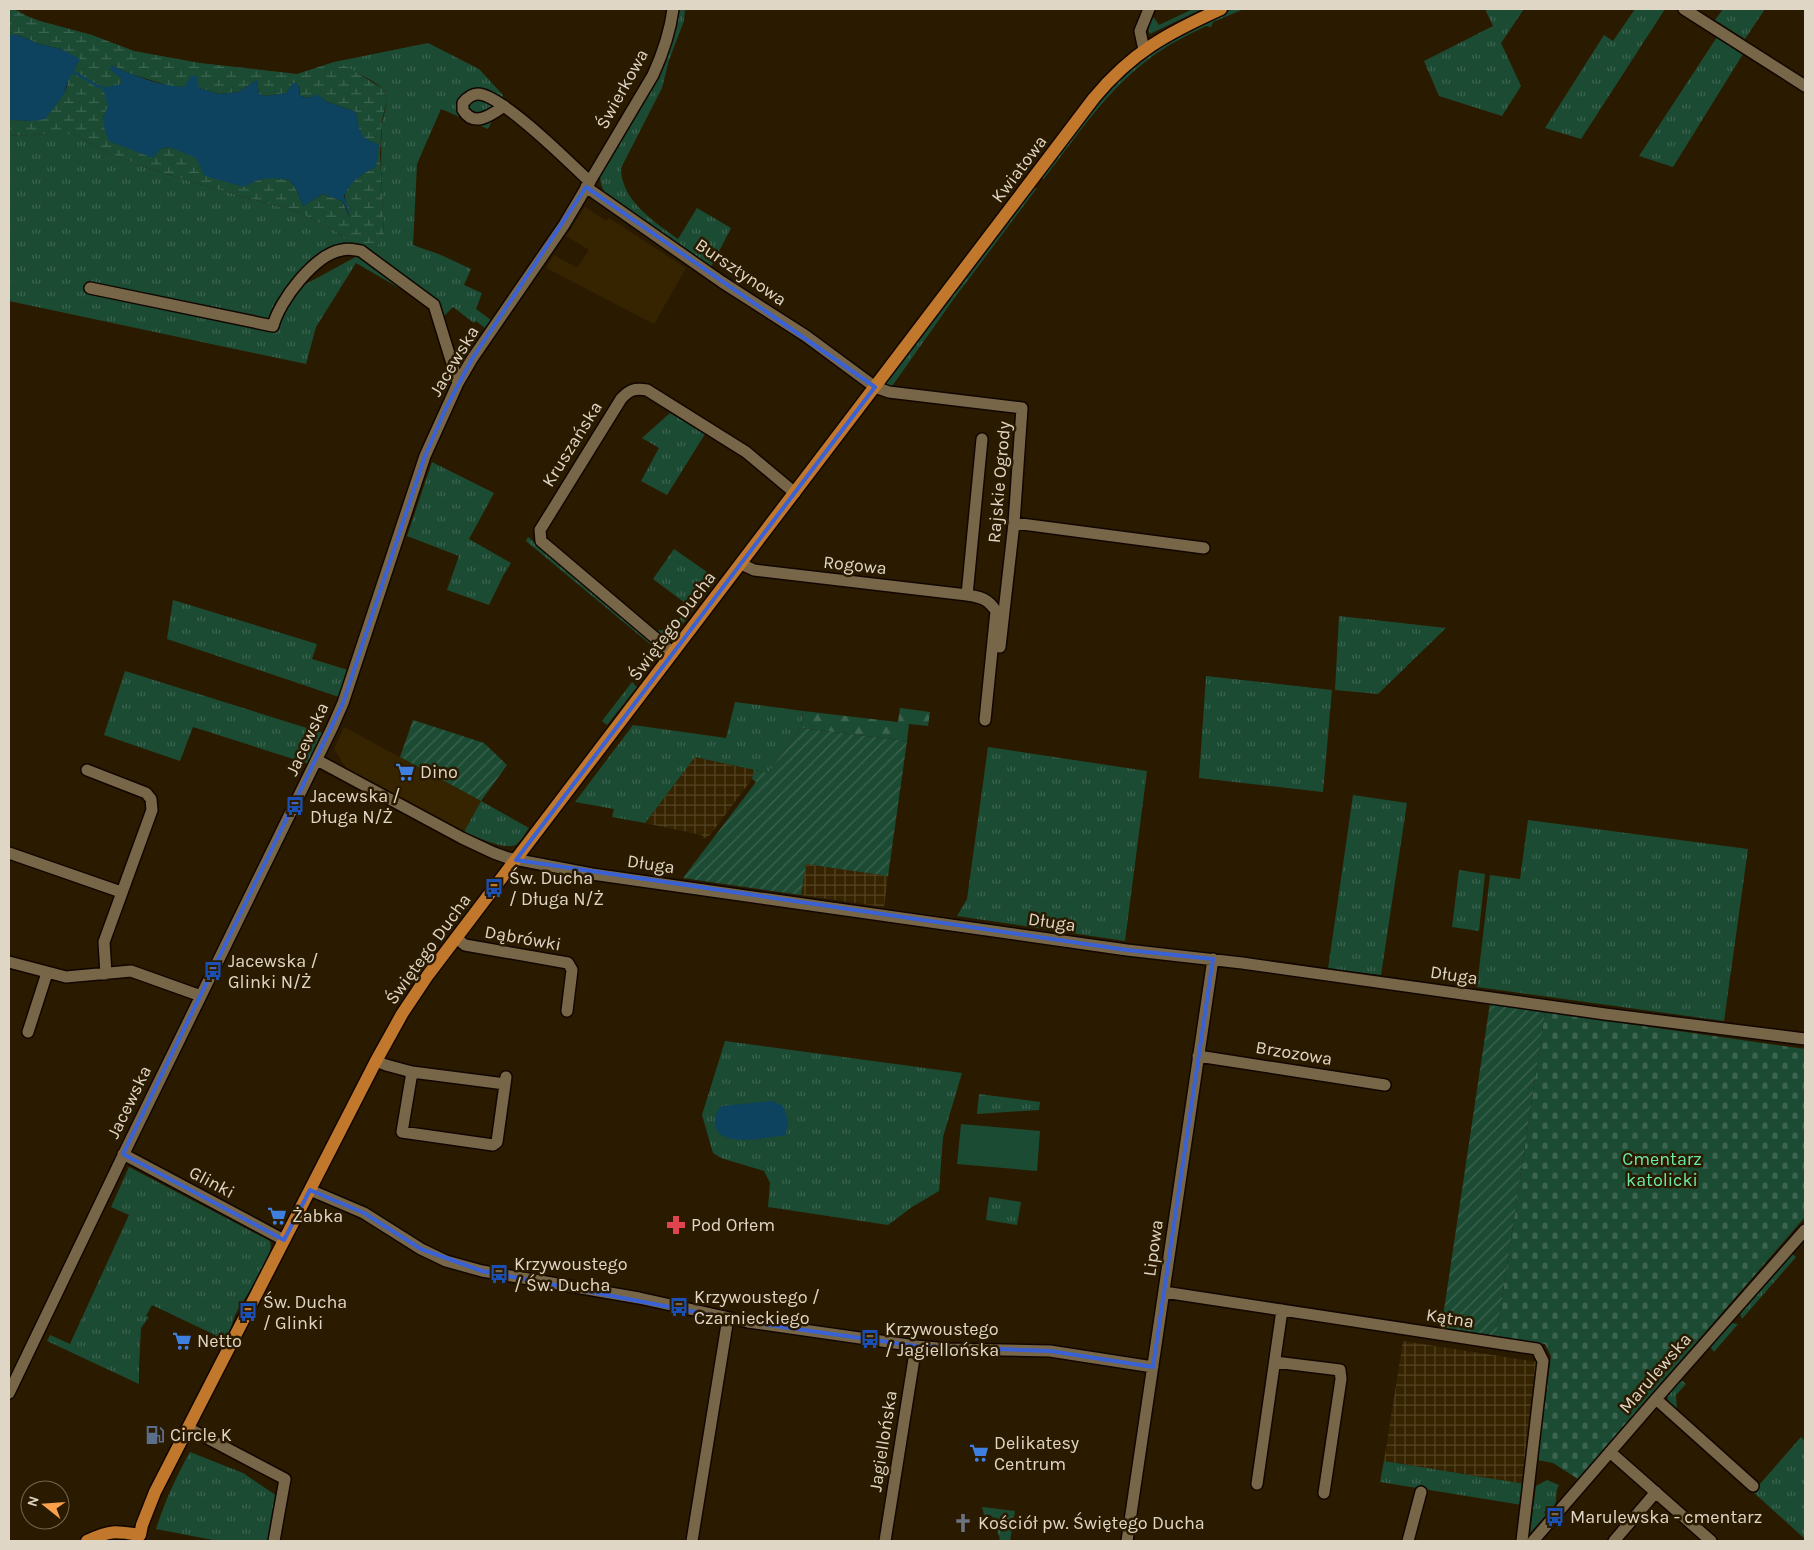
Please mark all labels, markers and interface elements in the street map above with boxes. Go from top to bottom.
street label: Świerkowa [590,45,653,133]
street label: Kwiatowa [986,131,1052,207]
street label: Bursztynowa [691,233,791,311]
street label: Jacewska [424,322,484,400]
street label: Kruszańska [537,397,607,491]
street label: Rajskie Ogrody [983,420,1015,544]
street label: Rogowa [822,551,888,579]
street label: Świętego Ducha [623,566,720,685]
street label: Jacewska [280,699,334,779]
supermarket icon: Dino [394,761,416,783]
place label: Dino [420,761,458,783]
place label: Jacewska / Długa N/Ż [310,785,400,828]
bus stop icon: Jacewska / Długa N/Ż [284,795,306,817]
street label: Długa [626,850,676,878]
place label: Św. Ducha / Długa N/Ż [509,866,604,910]
bus stop icon: Św. Ducha / Długa N/Ż [483,877,505,899]
street label: Świętego Ducha [380,889,476,1009]
street label: Długa [1027,908,1077,936]
street label: Dąbrówki [483,920,563,956]
place label: Jacewska / Glinki N/Ż [228,950,318,993]
bus stop icon: Jacewska / Glinki N/Ż [202,960,224,982]
street label: Długa [1429,961,1479,989]
street label: Brzozowa [1254,1036,1334,1070]
street label: Jacewska [102,1062,156,1142]
park label: Cmentarz katolicki [1622,1148,1702,1191]
street label: Glinki [185,1161,239,1203]
supermarket icon: Żabka [266,1205,288,1227]
place label: Żabka [292,1205,343,1227]
pharmacy icon: Pod Orłem [665,1214,687,1236]
place label: Pod Orłem [691,1214,775,1236]
street label: Lipowa [1138,1218,1168,1278]
place label: Krzywoustego / Św. Ducha [514,1253,628,1296]
bus stop icon: Krzywoustego / Św. Ducha [488,1263,510,1285]
place label: Krzywoustego / Czarnieckiego [694,1286,820,1329]
place label: Św. Ducha / Glinki [263,1290,347,1334]
bus stop icon: Krzywoustego / Czarnieckiego [668,1296,690,1318]
bus stop icon: Św. Ducha / Glinki [237,1301,259,1323]
street label: Kątna [1424,1303,1476,1333]
place label: Krzywoustego / Jagiellońska [885,1318,999,1361]
bus stop icon: Krzywoustego / Jagiellońska [859,1328,881,1350]
street label: Marulewska [1614,1328,1696,1418]
supermarket icon: Netto [171,1330,193,1352]
place label: Netto [197,1330,242,1352]
street label: Jagiellońska [864,1389,902,1493]
fuel station icon: Circle K [144,1424,166,1446]
place label: Circle K [170,1424,232,1446]
place label: Delikatesy Centrum [994,1432,1080,1475]
supermarket icon: Delikatesy Centrum [968,1442,990,1464]
north arrow [20,1480,70,1530]
text: N [23,1494,43,1509]
bus stop icon: Marulewska - cmentarz [1544,1506,1566,1528]
place label: Marulewska - cmentarz [1570,1506,1762,1528]
place label: Kościół pw. Świętego Ducha [978,1511,1205,1534]
church icon: Kościół pw. Świętego Ducha [952,1512,974,1534]

